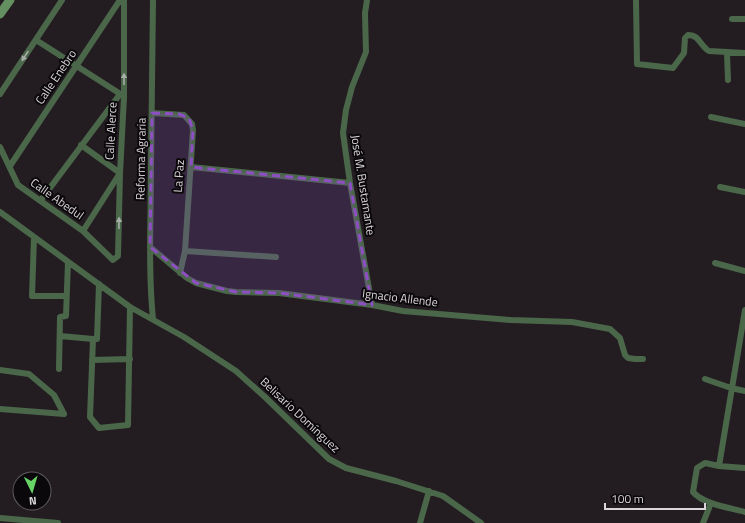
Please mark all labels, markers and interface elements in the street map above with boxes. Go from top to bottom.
street label: Calle Enebro [30,45,81,108]
one-way arrow [22,50,29,62]
one-way arrow [121,72,127,85]
street label: Calle Alerce [99,102,122,160]
street label: Reforma Agraria [130,118,151,200]
street label: José M. Bustamante [346,133,381,237]
street label: La Paz [168,159,189,193]
street label: Calle Abedul [27,173,88,224]
one-way arrow [116,216,122,229]
street label: Ignacio Allende [361,283,439,312]
street label: Belisario Domínguez [256,372,345,457]
north arrow [12,471,52,511]
scale bar [605,485,705,511]
text: 100 m [611,489,644,508]
text: N [28,493,37,509]

